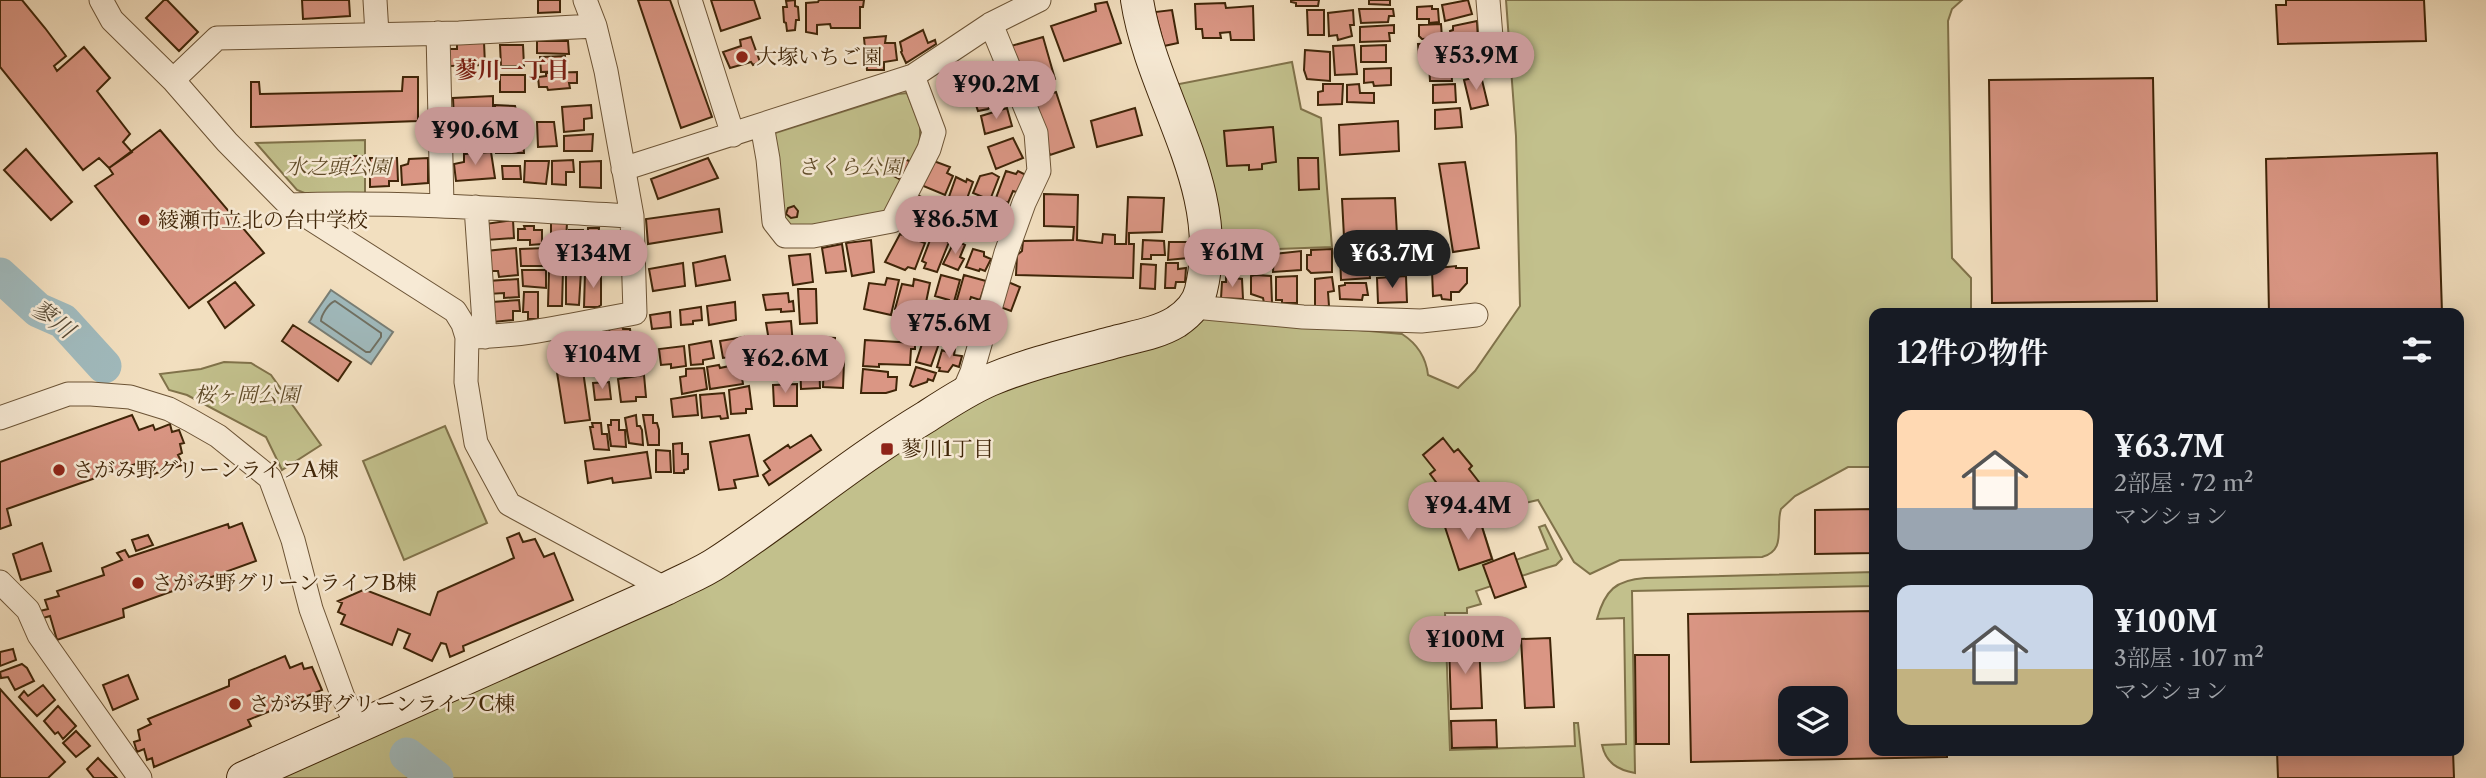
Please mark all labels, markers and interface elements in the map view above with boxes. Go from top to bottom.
pin: ¥53.9M [1419,32,1533,92]
text: ¥53.9M [1433,41,1519,69]
place label: 大塚いちご園 [756,44,882,69]
marker: 大塚いちご園 [734,49,750,65]
district label: 蓼川一丁目 [455,56,570,84]
pin: ¥90.2M [939,61,1053,121]
text: ¥90.2M [952,70,1040,98]
pin: ¥90.6M [418,108,532,167]
text: ¥90.6M [431,116,519,144]
park label: 水之頭公園 [286,154,393,179]
park label: さくら公園 [798,154,905,179]
pin: ¥86.5M [898,196,1012,256]
text: ¥86.5M [911,205,999,233]
place label: 綾瀬市立北の台中学校 [158,207,368,232]
marker: 綾瀬市立北の台中学校 [136,212,152,228]
pin: ¥134M [544,230,642,290]
pin: ¥61M [1191,230,1273,289]
pin: ¥63.7M [1335,230,1449,290]
text: ¥61M [1200,238,1264,266]
text: ¥134M [554,239,632,267]
text: ¥63.7M [1349,239,1435,267]
water label: 蓼川 [26,294,82,346]
pin: ¥75.6M [892,300,1006,360]
text: ¥75.6M [907,309,991,337]
icon: filters [2398,331,2436,369]
pin: ¥104M [553,332,651,391]
text: 12件の物件 [1897,334,2048,371]
pin: ¥62.6M [728,336,842,395]
text: ¥104M [563,340,641,368]
text: ¥62.6M [741,344,829,372]
park label: 桜ヶ岡公園 [195,382,302,407]
text: ¥63.7M [2114,428,2225,465]
place label: 蓼川1丁目 [901,436,994,461]
icon: home [1953,438,2037,522]
marker: 蓼川1丁目 [879,441,895,457]
place label: さがみ野グリーンライフA棟 [73,457,339,482]
marker: さがみ野グリーンライフA棟 [51,462,67,478]
text: 2部屋 · 72 m² [2114,469,2253,497]
pin: ¥94.4M [1411,482,1525,542]
text: ¥94.4M [1424,491,1512,519]
text: マンション [2114,502,2228,530]
place label: さがみ野グリーンライフB棟 [152,570,417,595]
marker: さがみ野グリーンライフB棟 [130,575,146,591]
text: ¥100M [2114,603,2218,640]
icon: home [1953,613,2037,697]
pin: ¥100M [1416,616,1514,676]
text: ¥100M [1425,625,1505,653]
text: 3部屋 · 107 m² [2114,644,2264,672]
text: マンション [2114,677,2228,705]
map controls [1778,686,1848,756]
button: layers [1778,686,1848,756]
place label: さがみ野グリーンライフC棟 [249,691,516,716]
marker: さがみ野グリーンライフC棟 [227,696,243,712]

